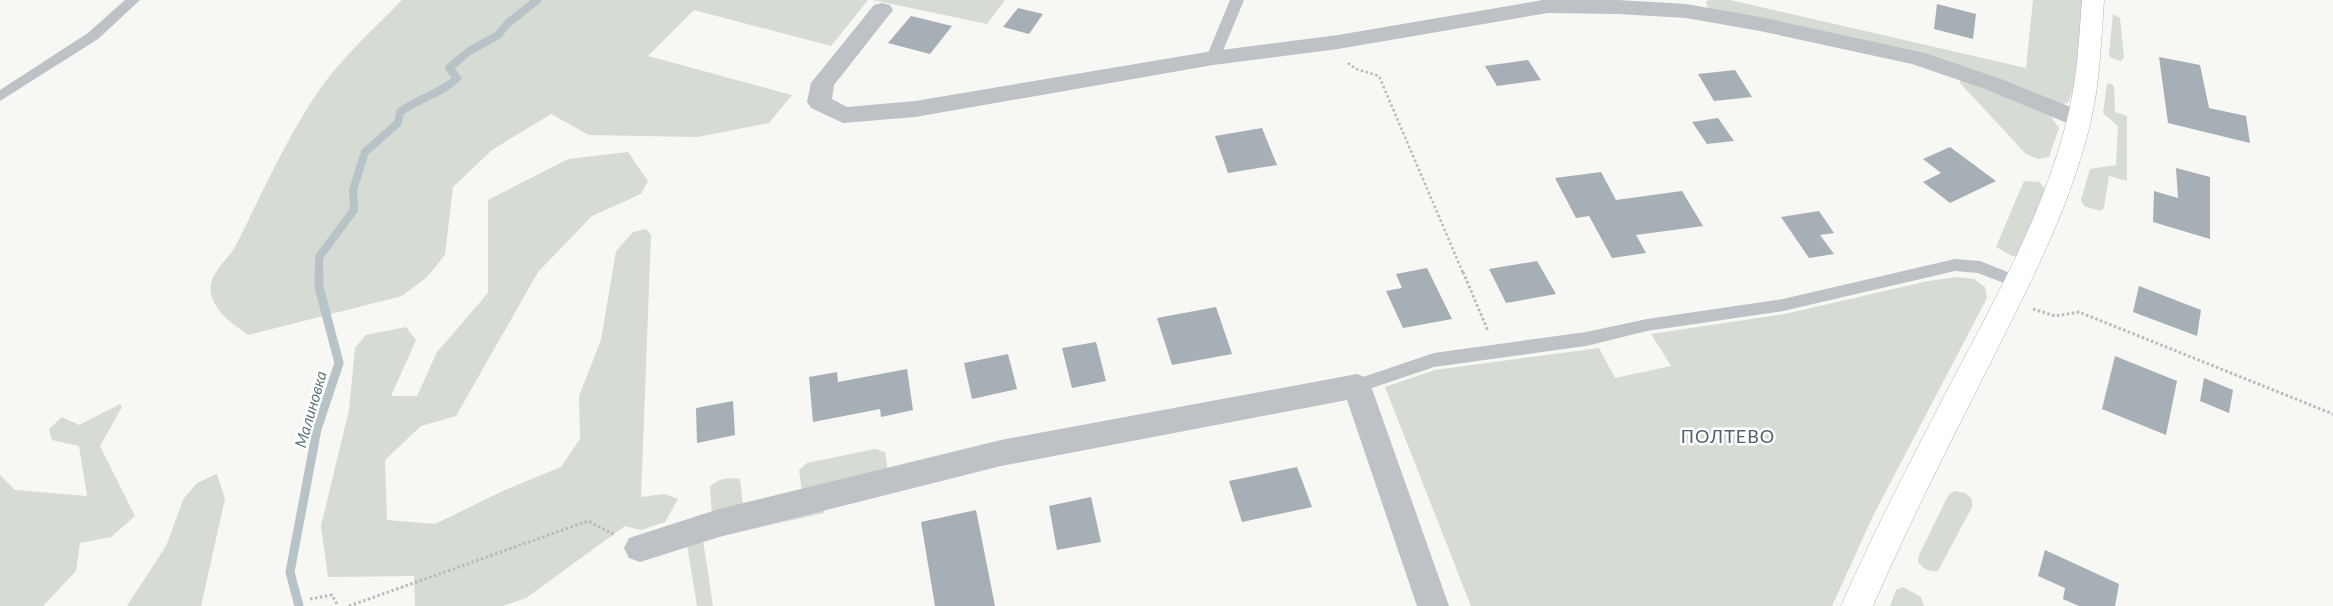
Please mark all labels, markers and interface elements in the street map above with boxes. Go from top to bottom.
water label: Малиновка [290,368,330,450]
district label: ПОЛТЕВО [1681,425,1775,447]

